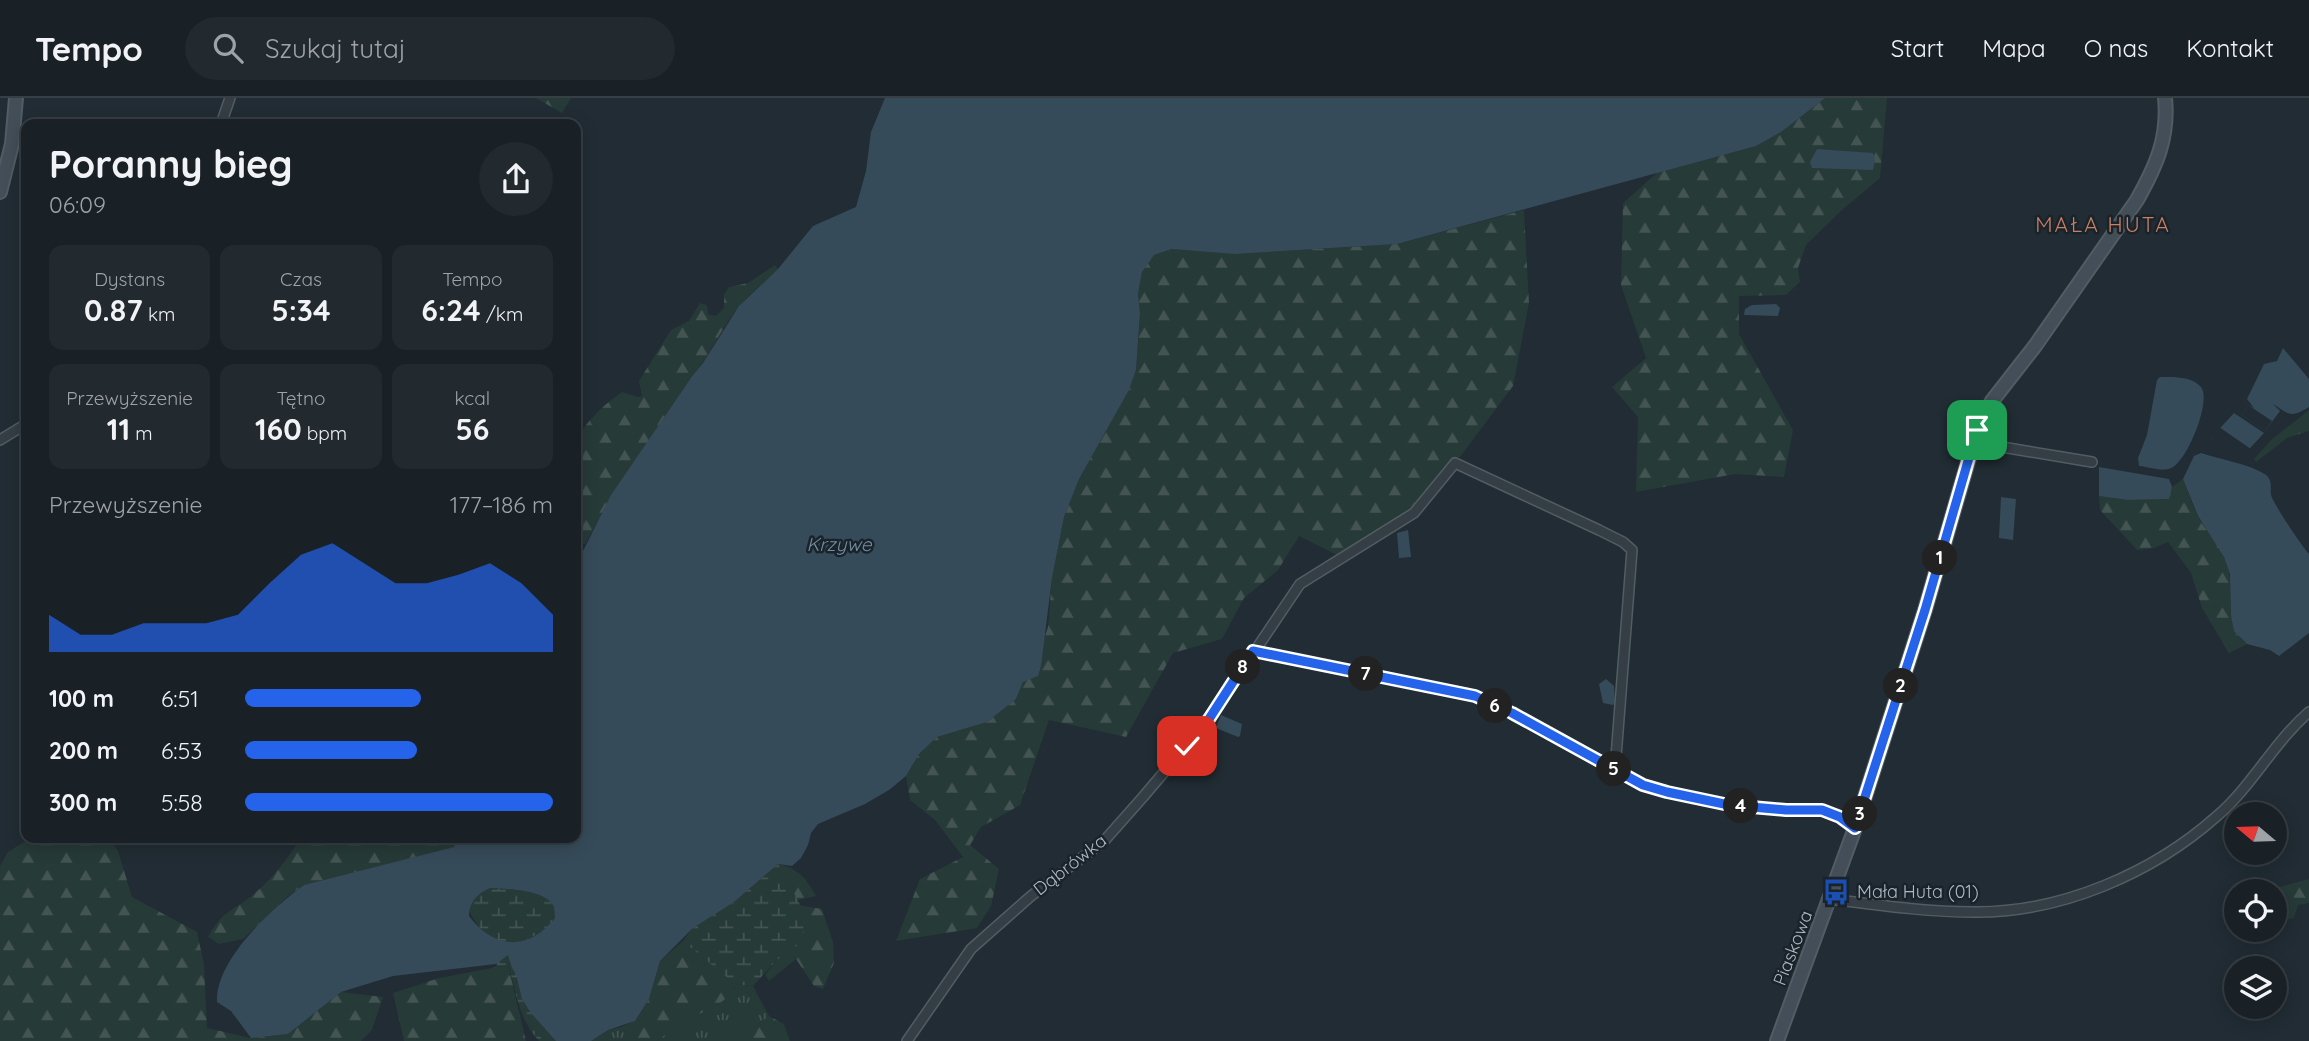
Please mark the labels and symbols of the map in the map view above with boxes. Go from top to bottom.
district label: MAŁA HUTA [2035,211,2171,237]
pin [1947,400,2007,460]
water label: Krzywe [807,532,873,556]
pin: 1 [1923,540,1958,575]
pin: 8 [1226,650,1260,684]
pin: 7 [1348,656,1384,692]
pin: 2 [1884,668,1918,704]
pin: 6 [1478,688,1512,724]
pin [1157,716,1217,776]
pin: 5 [1596,752,1632,786]
pin: 4 [1724,788,1758,824]
pin: 3 [1842,796,1878,832]
north arrow [2224,802,2287,864]
street label: Dąbrówka [1029,829,1111,900]
bus stop icon: Mała Huta (01) [1821,877,1851,907]
place label: Mała Huta (01) [1857,880,1979,903]
street label: Piaskowa [1768,907,1817,989]

